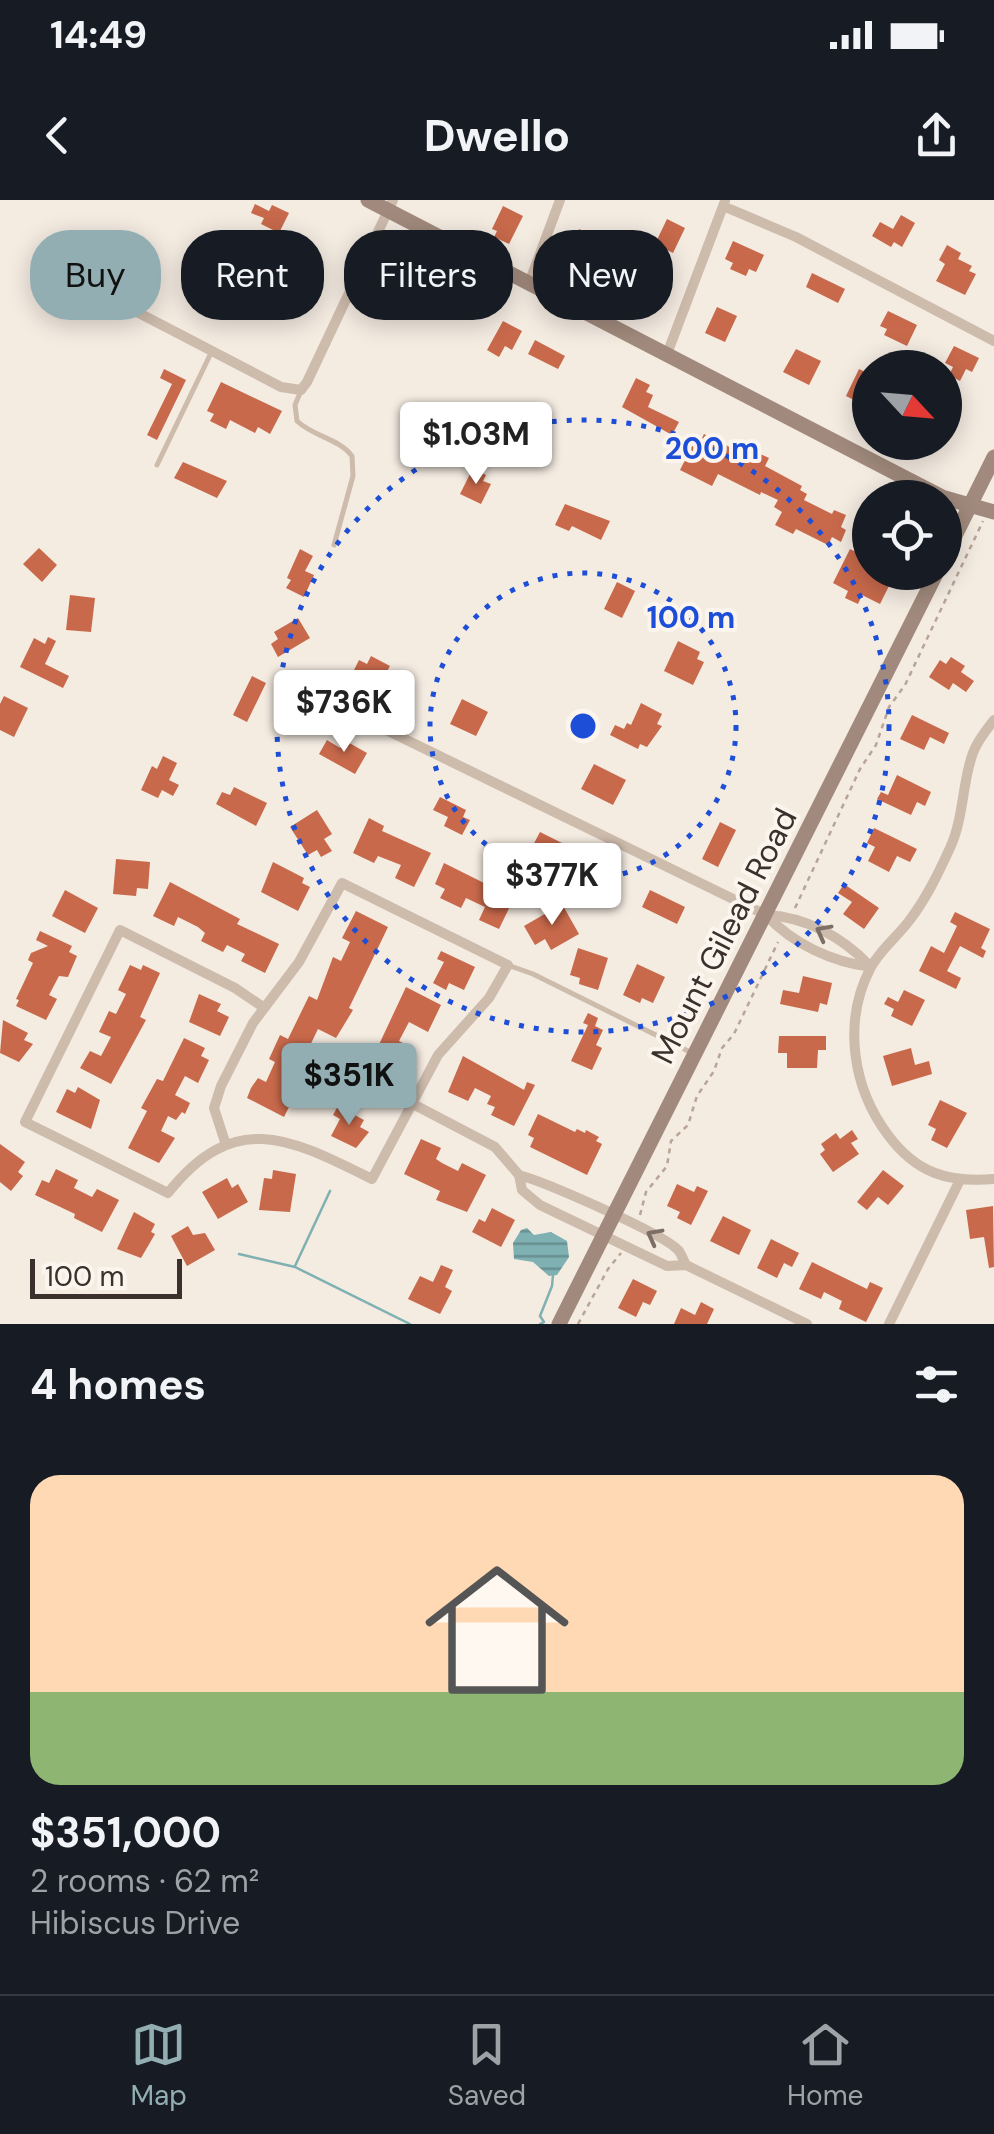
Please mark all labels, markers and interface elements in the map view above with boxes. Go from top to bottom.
text: 14:49 [50,10,147,60]
text: Dwello [424,106,570,165]
icon: back [30,108,85,163]
icon: share [909,108,964,163]
chip: Buy [30,230,161,320]
chip: Rent [181,230,324,320]
chip: Filters [344,230,513,320]
chip: New [533,230,673,320]
north arrow [852,350,962,460]
map controls [852,350,962,590]
pin: $1.03M [395,402,557,487]
text: $1.03M [422,413,530,455]
text: 200 m [665,429,759,468]
button: locate [852,480,962,590]
text: 100 m [647,598,735,637]
pin: $736K [274,670,414,755]
text: $736K [296,681,392,723]
centre of rings [565,708,601,744]
street label: Mount Gilead Road [641,801,807,1071]
pin: $377K [482,843,622,928]
text: $377K [505,854,599,896]
one-way arrow [815,925,833,944]
pin: $351K [279,1043,419,1128]
text: $351K [303,1054,395,1096]
one-way arrow [646,1229,664,1248]
scale bar [30,1254,182,1298]
text: 100 m [45,1258,124,1295]
text: 4 homes [30,1357,206,1412]
icon: filters [909,1357,964,1412]
icon: home [407,1540,587,1720]
text: $351,000 [30,1805,221,1860]
text: 2 rooms · 62 m² [30,1860,259,1902]
text: Hibiscus Drive [30,1902,240,1944]
tab: Map [130,2017,187,2114]
tab: Saved [448,2017,526,2114]
tab: Home [787,2017,864,2114]

